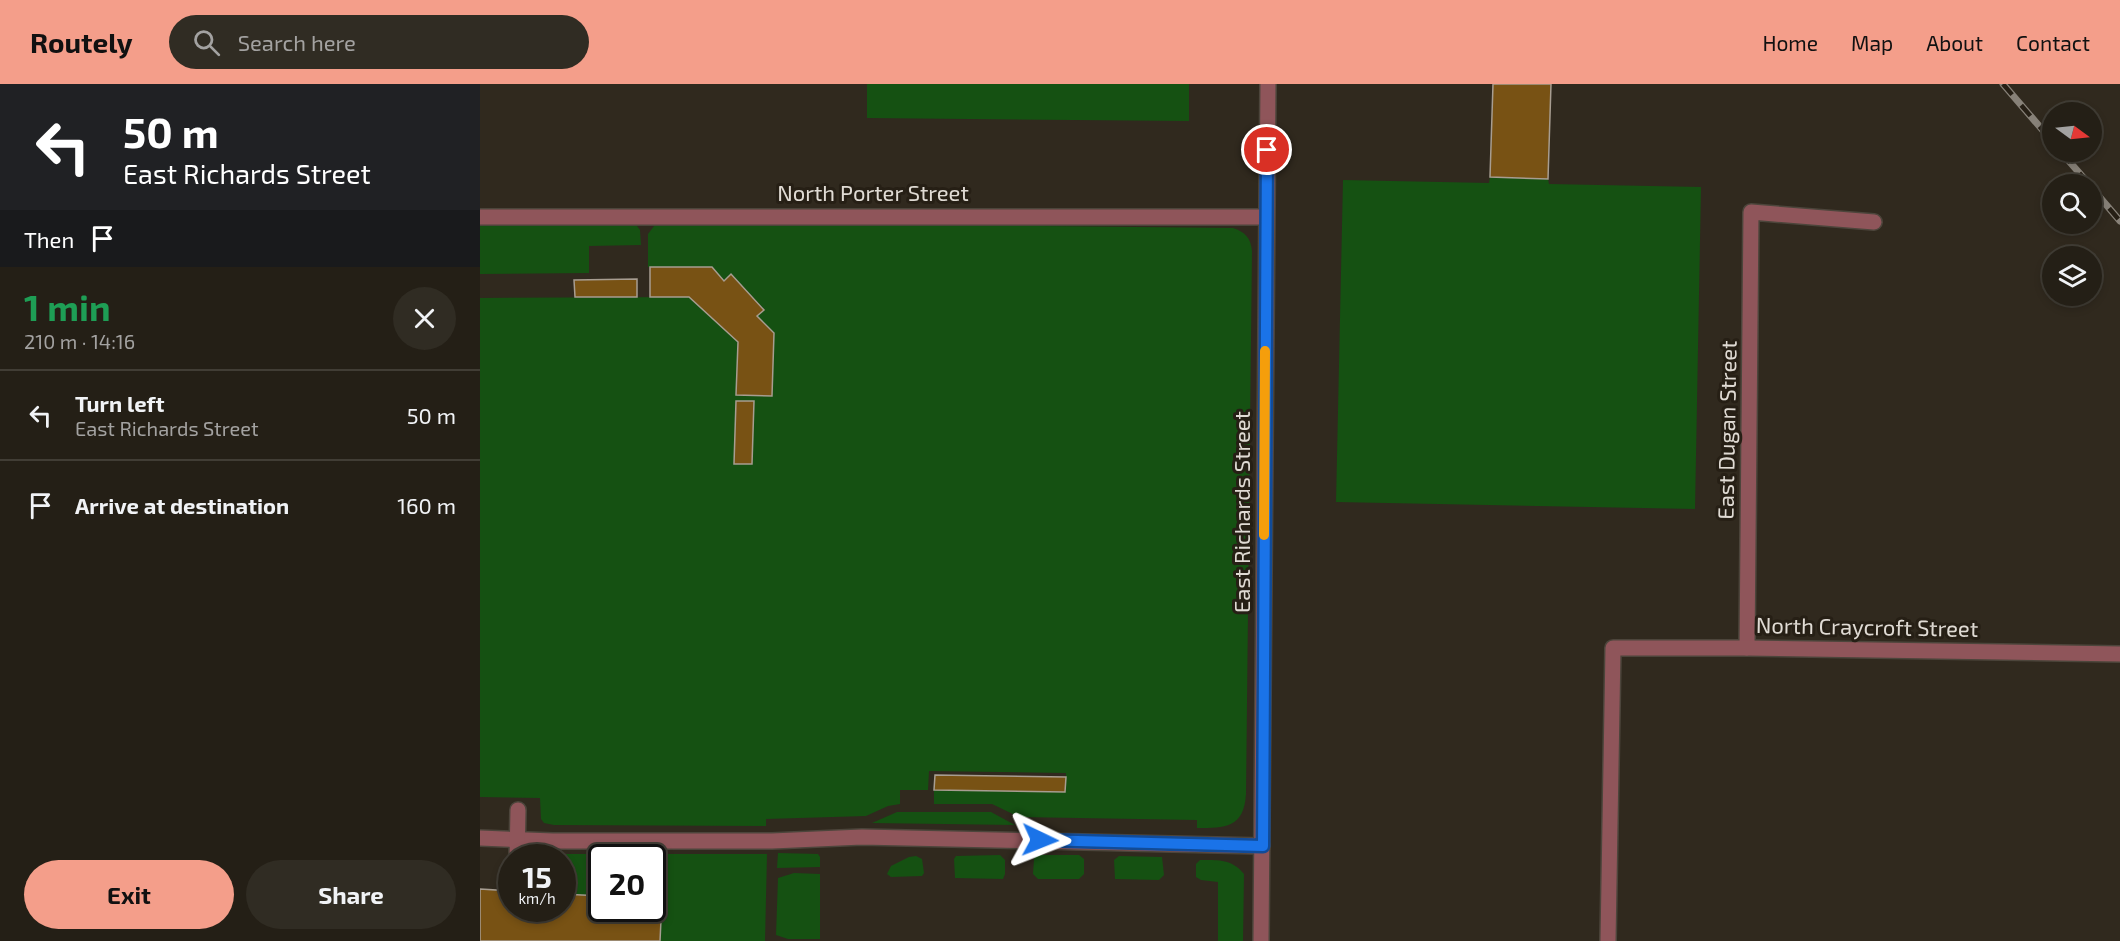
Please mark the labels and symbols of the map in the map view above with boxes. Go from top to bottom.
north arrow [2042,102,2102,162]
pin [1241,124,1292,175]
street label: North Porter Street [777,179,969,205]
street label: East Dugan Street [1711,340,1741,520]
street label: East Richards Street [1228,411,1254,613]
street label: North Craycroft Street [1756,611,1978,641]
position arrow [1008,808,1072,872]
speed limit sign: 20 [588,844,666,922]

